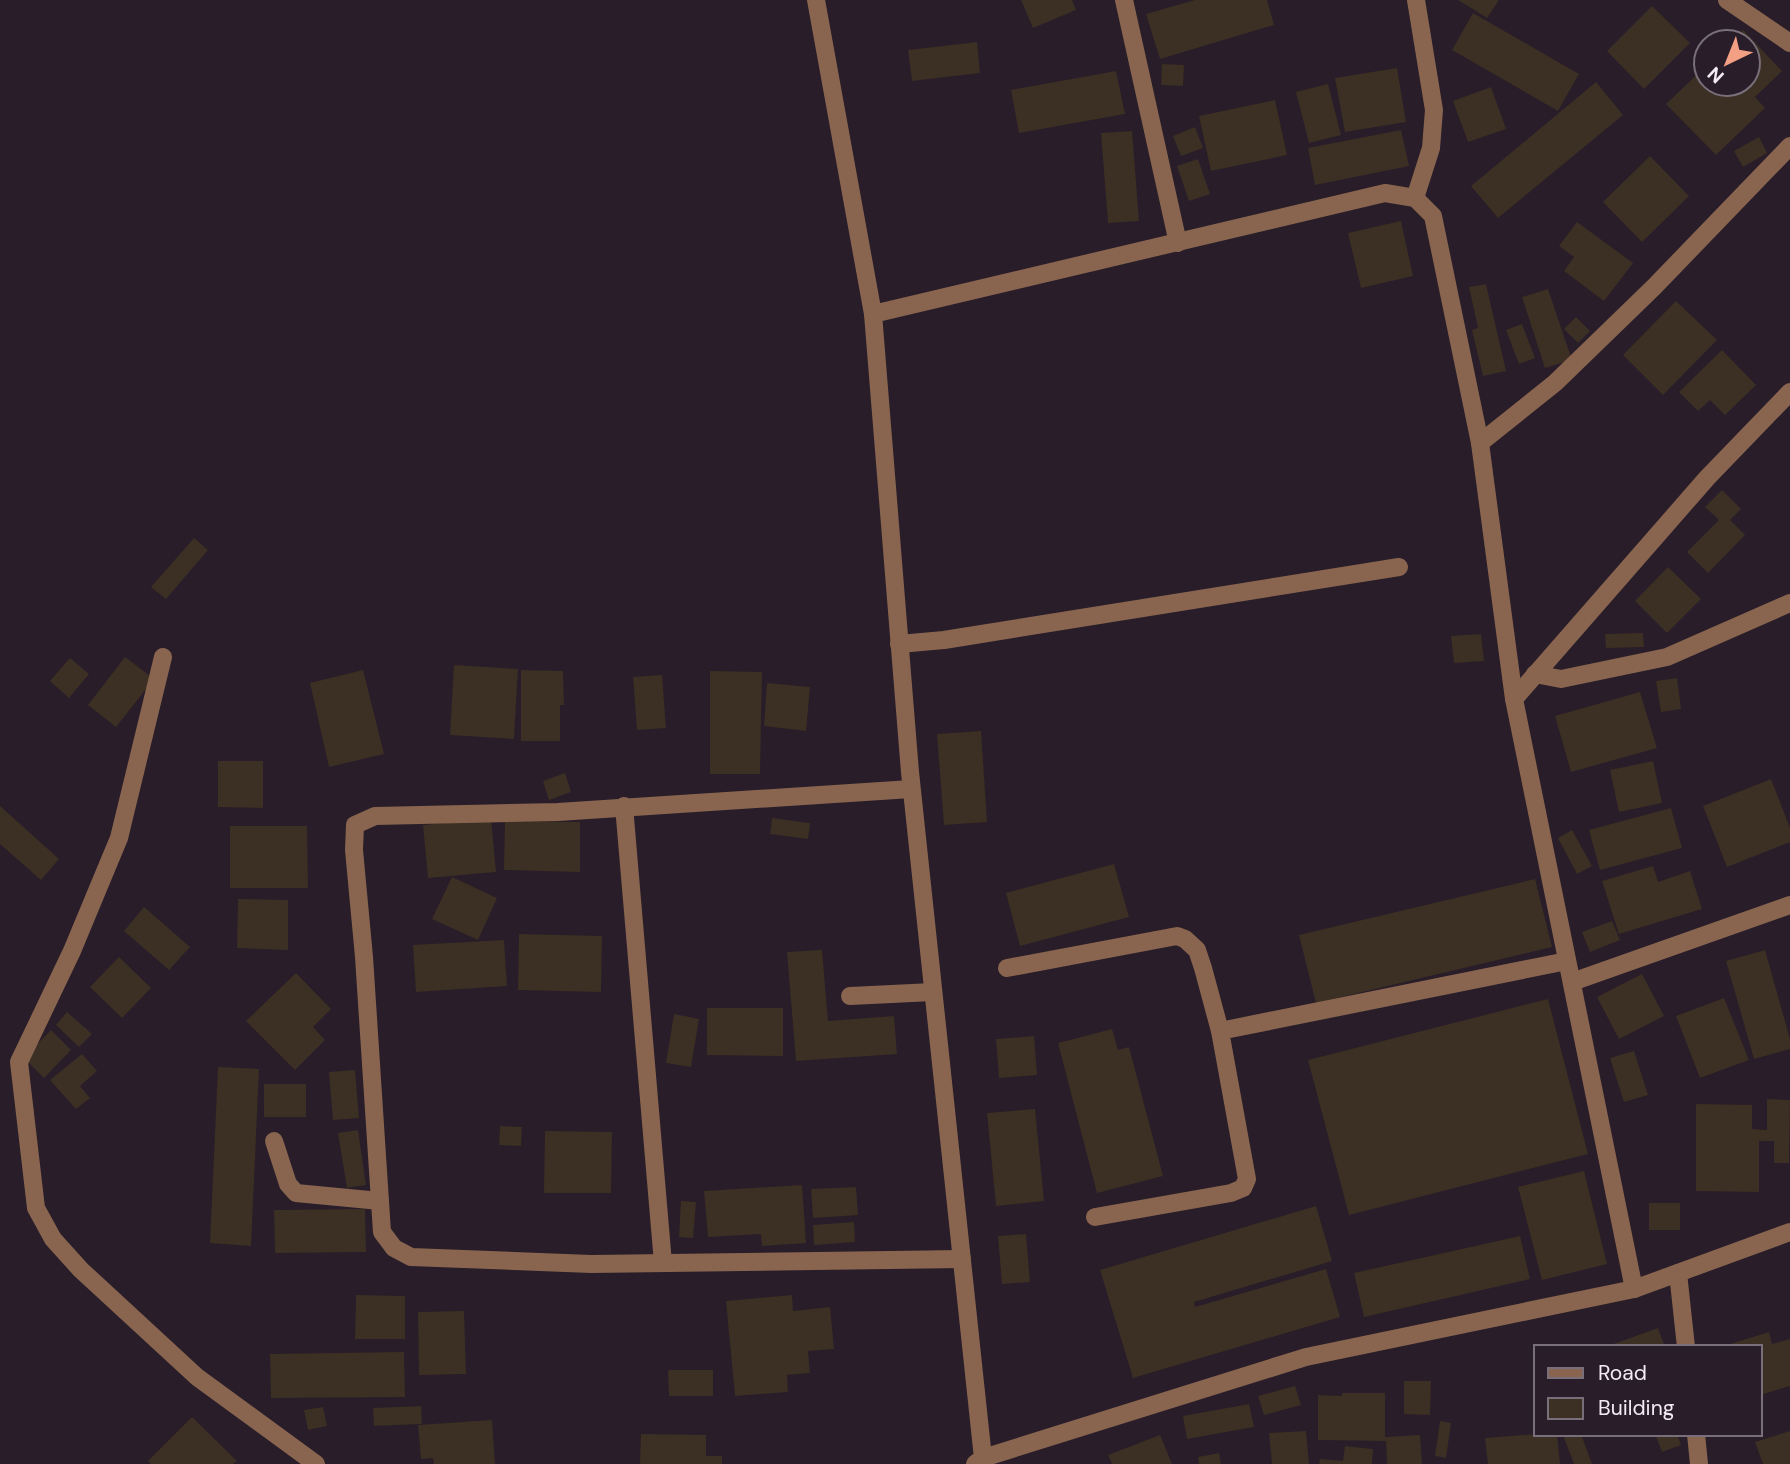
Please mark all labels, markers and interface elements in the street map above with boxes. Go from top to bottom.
north arrow [1692,28,1762,98]
text: N [1702,61,1729,89]
legend [1534,1345,1762,1436]
text: Road [1598,1359,1647,1387]
text: Building [1598,1394,1675,1422]

